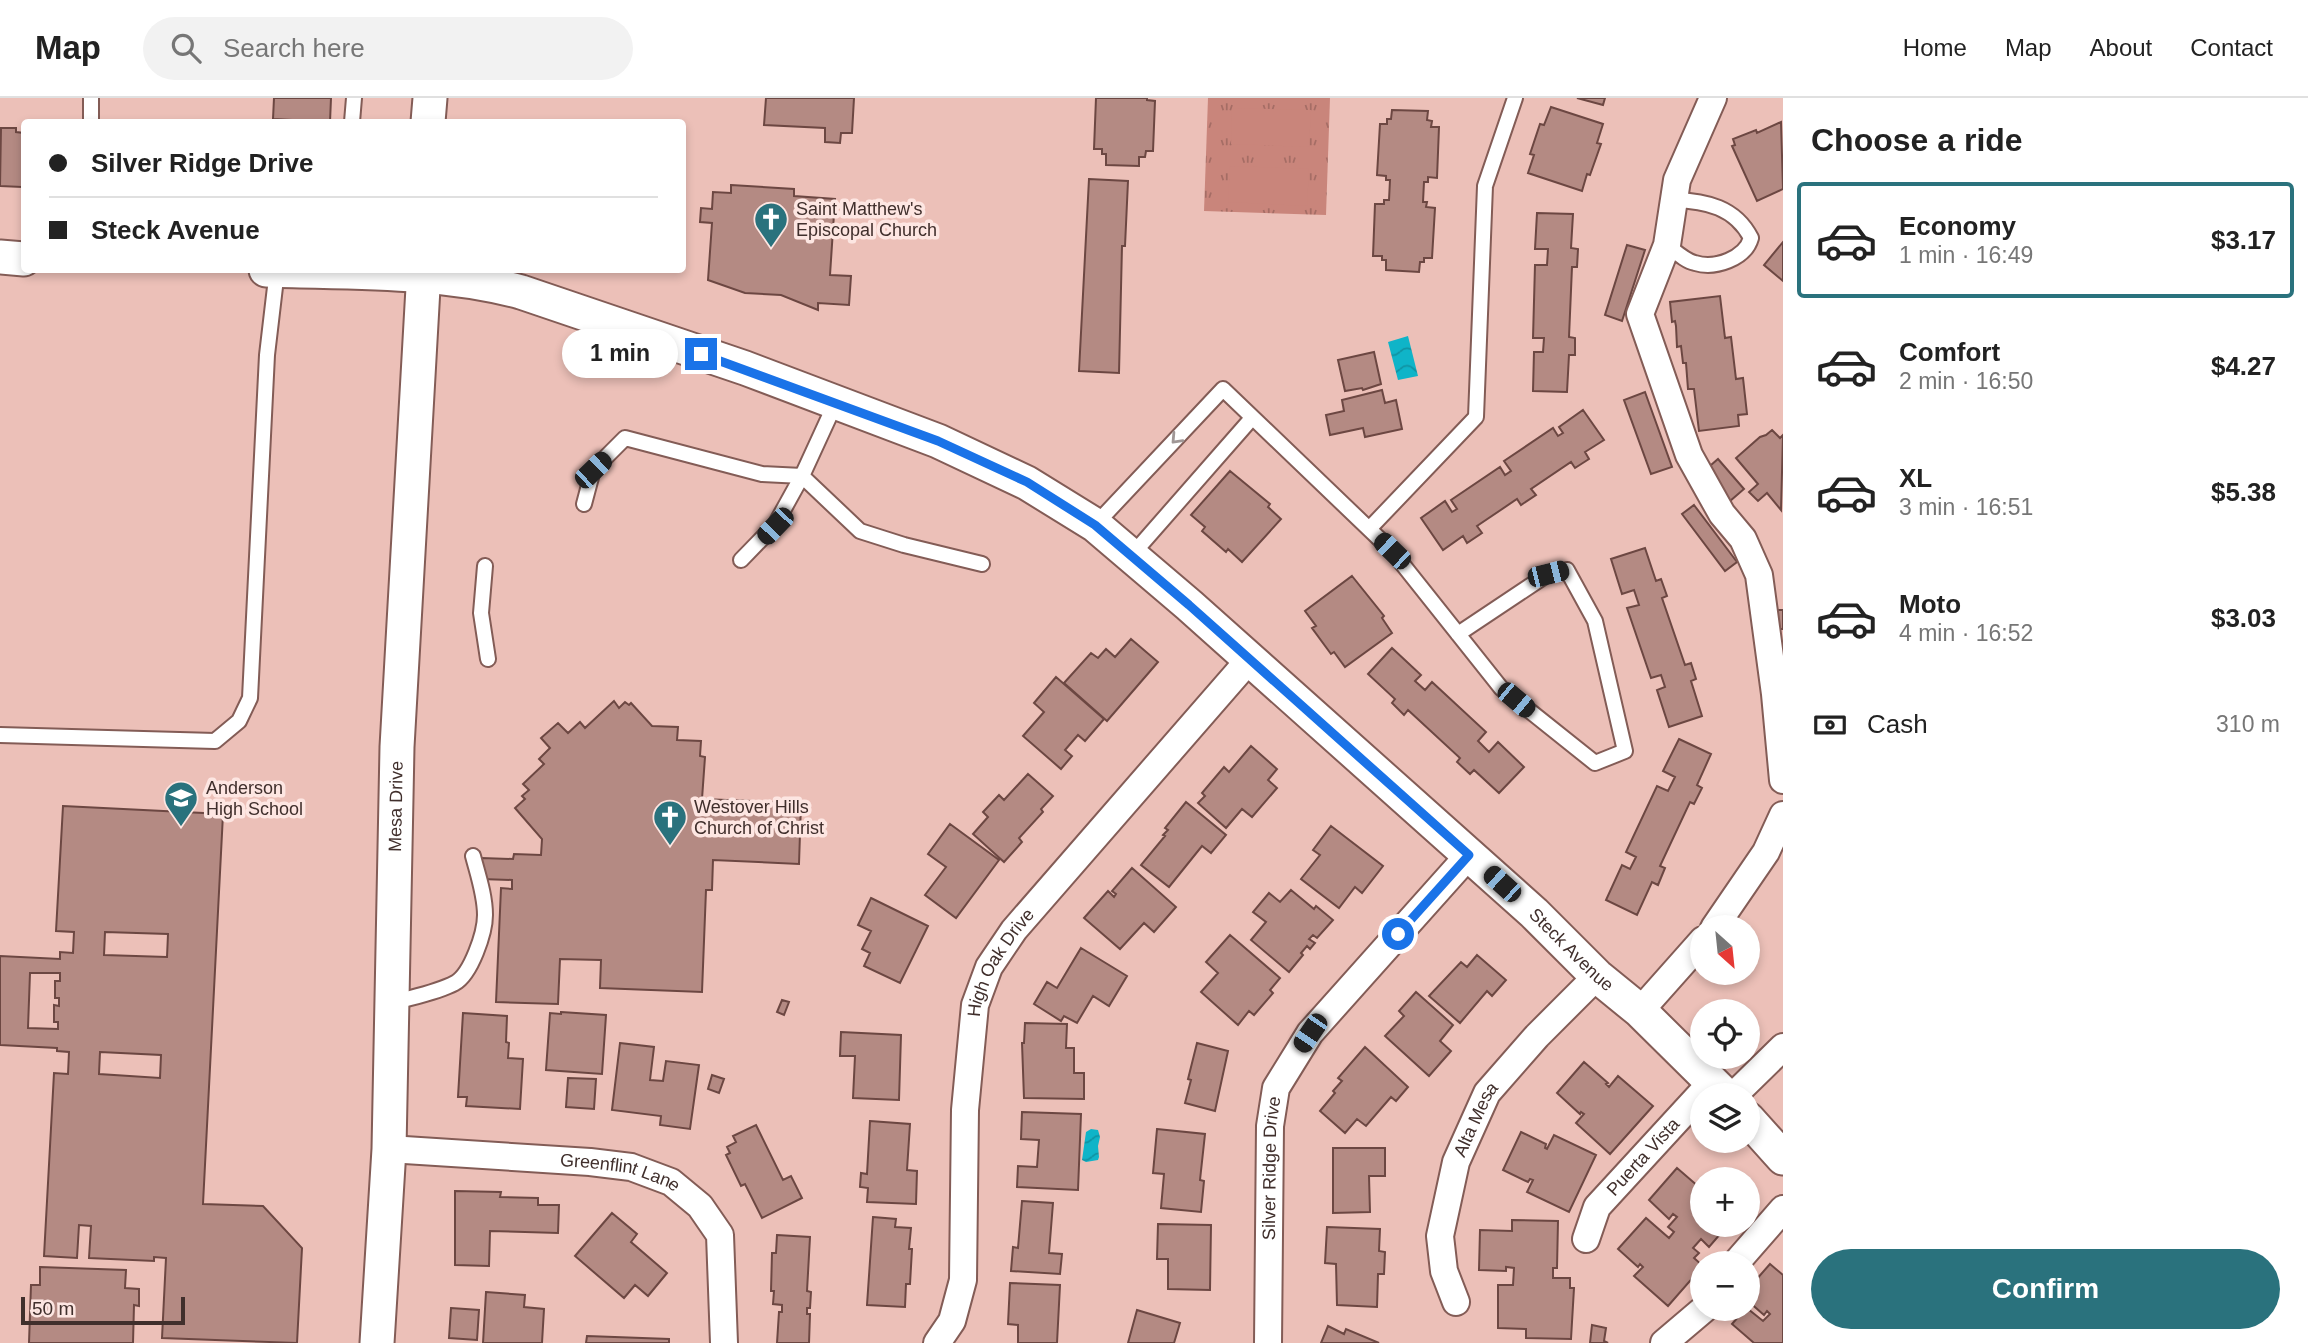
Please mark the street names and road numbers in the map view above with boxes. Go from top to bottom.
street label: Mesa Drive [385,761,407,852]
street label: High Oak Drive [964,904,1038,1018]
street label: Steck Avenue [1525,904,1617,995]
street label: Alta Mesa [1450,1077,1503,1160]
street label: Silver Ridge Drive [1259,1095,1285,1240]
street label: Puerta Vista [1603,1113,1684,1200]
street label: Greenflint Lane [559,1150,684,1196]

